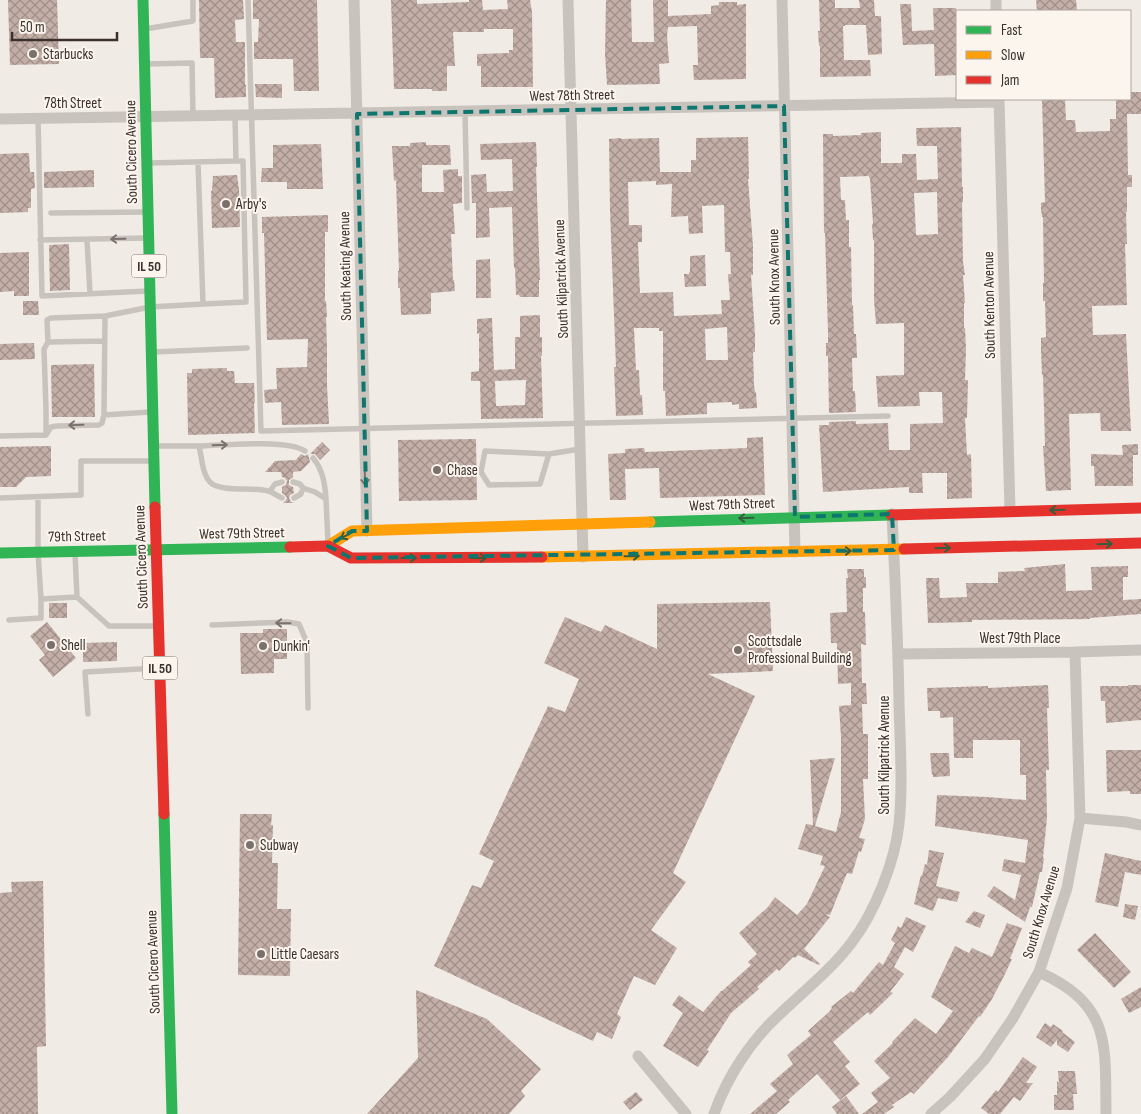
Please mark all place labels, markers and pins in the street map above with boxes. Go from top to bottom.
place label: Starbucks [43,45,93,64]
marker: Starbucks [27,48,39,60]
place label: Arby's [235,195,267,214]
marker: Arby's [220,198,232,210]
place label: Chase [447,461,478,480]
marker: Chase [431,464,443,476]
place label: Scottsdale Professional Building [748,632,852,668]
place label: Shell [61,636,85,655]
place label: Dunkin' [273,637,310,656]
marker: Shell [45,639,57,651]
marker: Dunkin' [257,640,269,652]
marker: Scottsdale Professional Building [732,644,744,656]
place label: Subway [260,836,299,855]
marker: Subway [244,839,256,851]
place label: Little Caesars [271,945,339,964]
marker: Little Caesars [255,948,267,960]

